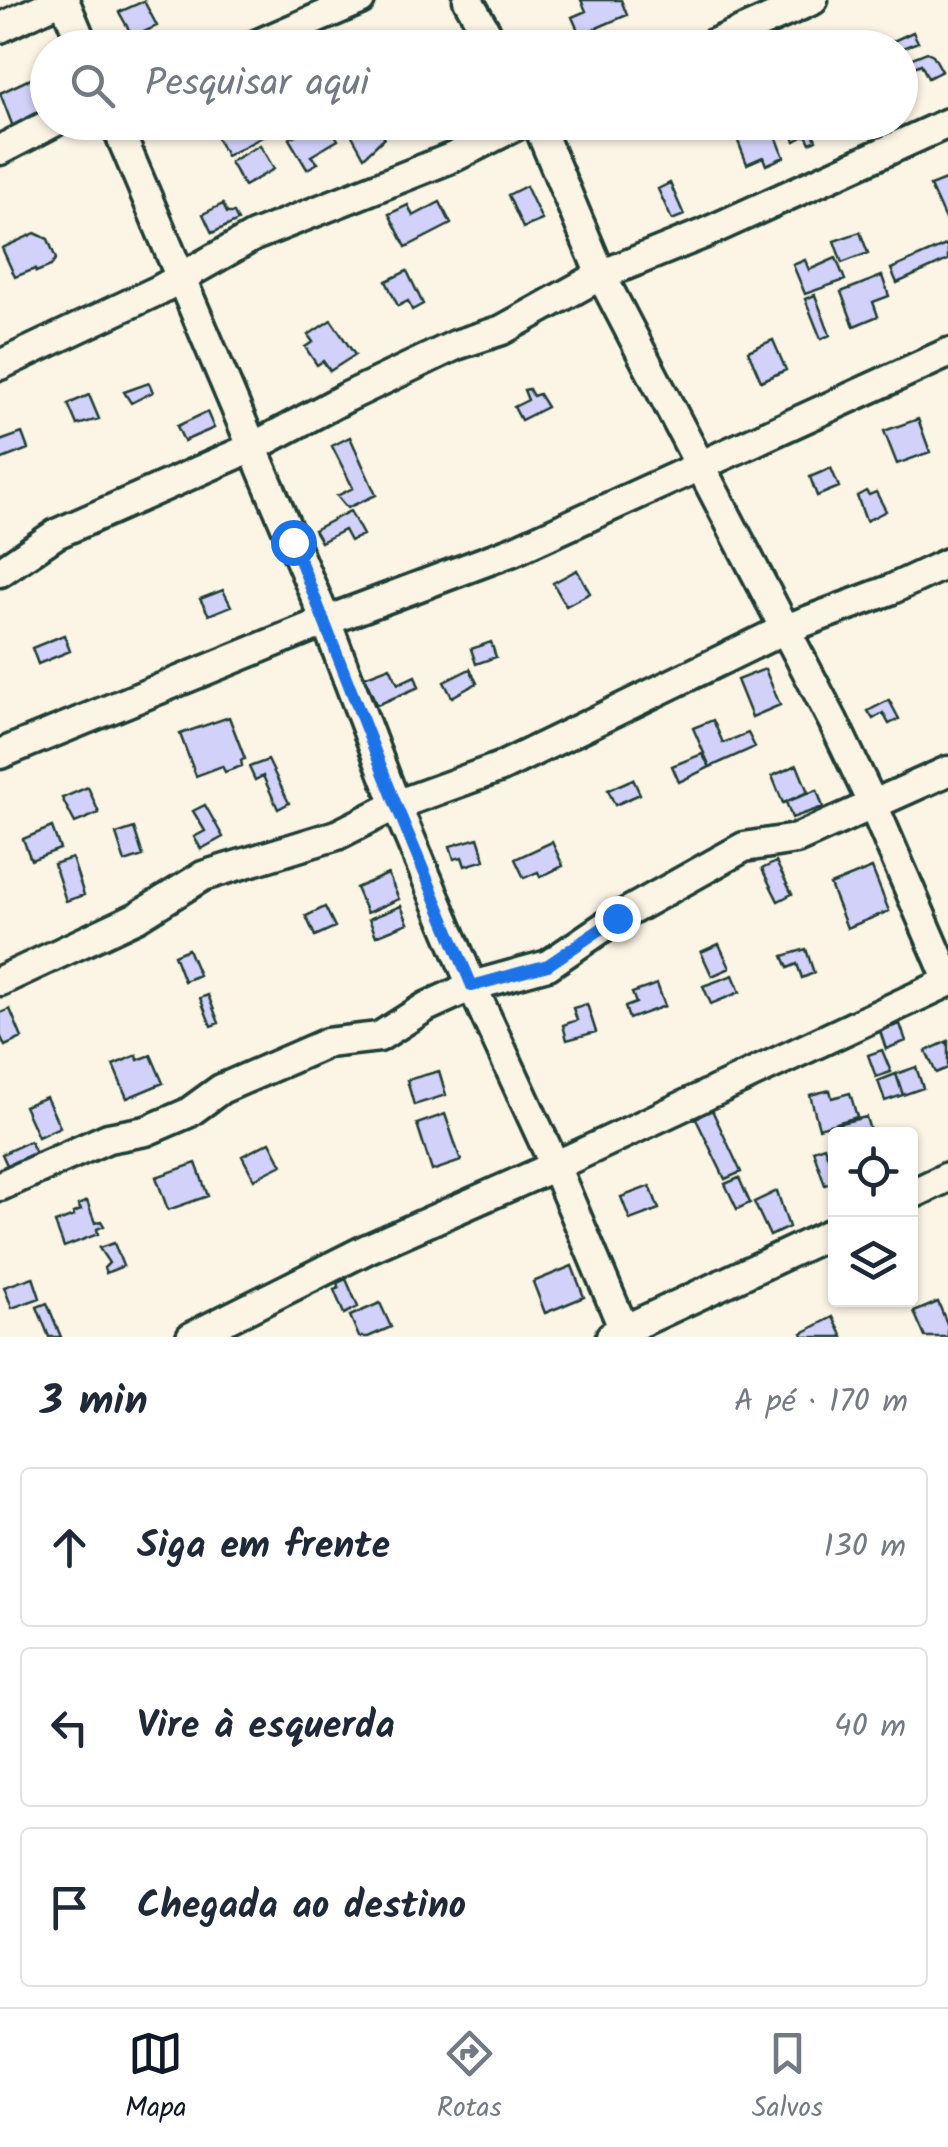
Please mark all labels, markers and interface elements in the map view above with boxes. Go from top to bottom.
search box [30,30,918,140]
text: Pesquisar aqui [145,55,369,115]
icon: search [65,58,120,113]
route start [271,520,317,566]
route end [595,896,641,942]
map controls [828,1127,918,1307]
button: locate [828,1127,918,1217]
button: layers [828,1217,918,1307]
text: 3 min [40,1369,148,1436]
text: A pé · 170 m [734,1377,908,1428]
text: Siga em frente [137,1517,390,1577]
icon: ahead [42,1520,97,1575]
text: 130 m [823,1522,906,1573]
text: Vire à esquerda [137,1697,395,1757]
icon: left [42,1700,97,1755]
text: 40 m [834,1702,906,1753]
text: Chegada ao destino [137,1877,466,1937]
icon: arrive [42,1880,97,1935]
tab: Mapa [125,2026,187,2131]
tab: Rotas [437,2026,502,2131]
tab: Salvos [752,2026,823,2131]

